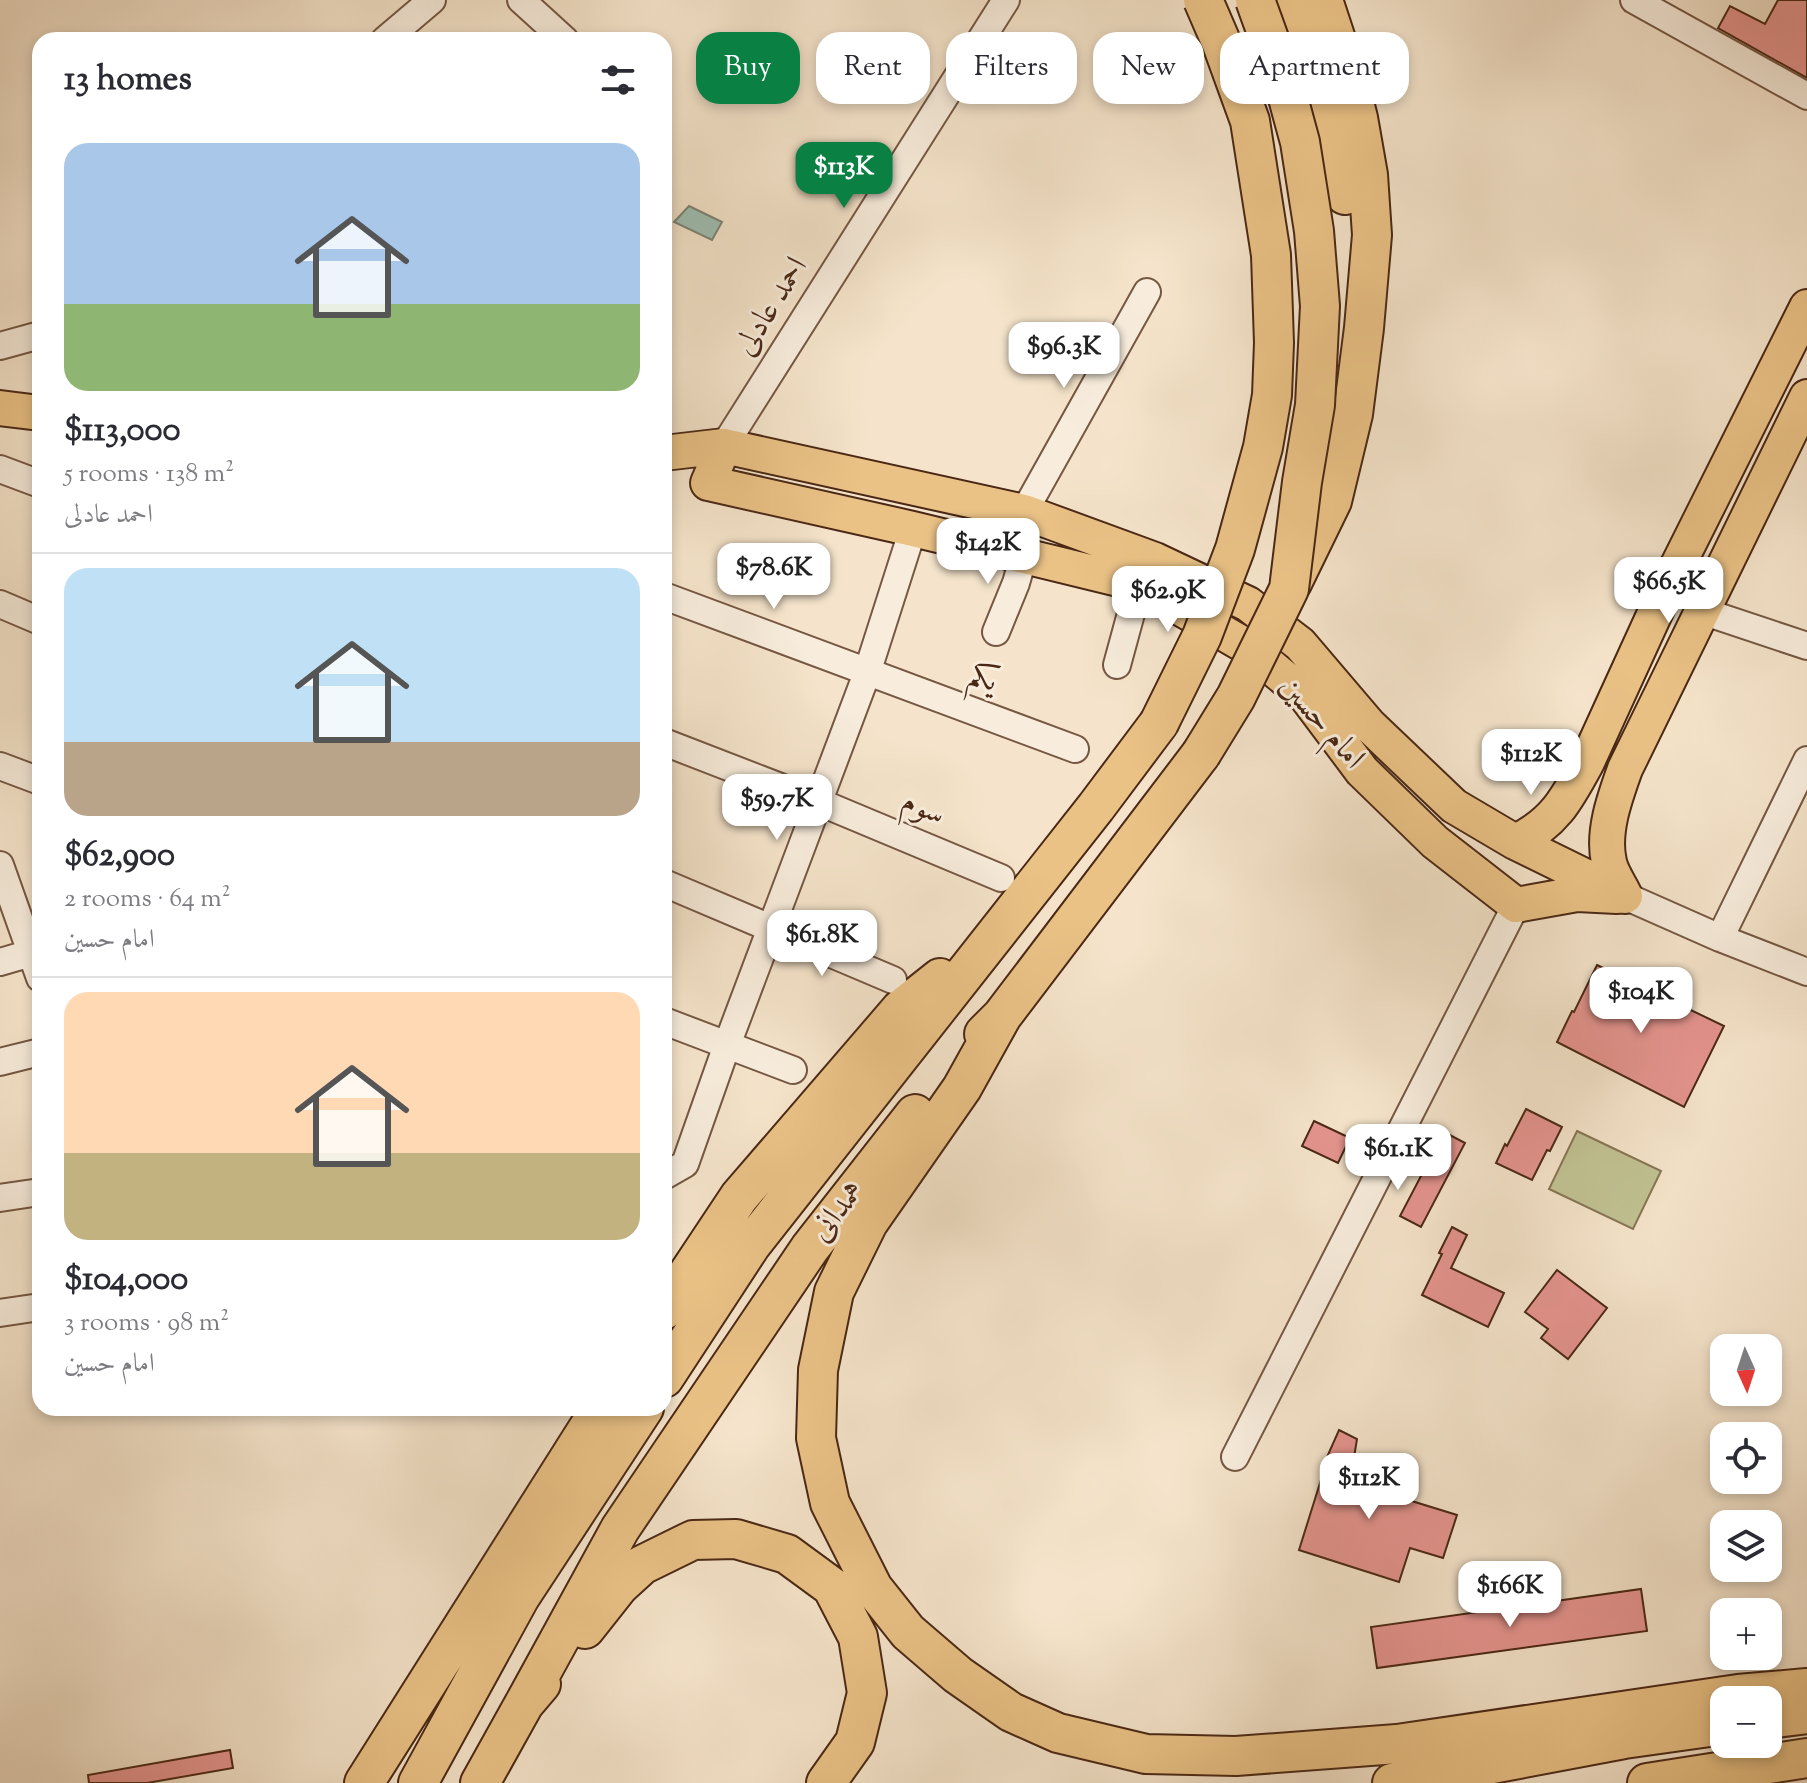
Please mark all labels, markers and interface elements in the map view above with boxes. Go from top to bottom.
chip: Buy [696,32,800,104]
chip: Rent [816,32,930,104]
chip: Filters [946,32,1077,104]
chip: New [1093,32,1204,104]
chip: Apartment [1220,32,1409,104]
text: 13 homes [64,56,192,105]
icon: filters [596,58,640,102]
pin: $113K [788,142,900,210]
text: $113K [814,149,874,186]
icon: home [280,195,424,339]
street label: احمد عادلی [724,248,820,366]
pin: $96.3K [999,322,1129,390]
text: $96.3K [1027,329,1101,366]
text: $113,000 [64,407,180,456]
text: 5 rooms · 138 m² [64,456,234,493]
text: احمد عادلی [64,497,153,534]
pin: $142K [932,518,1044,586]
text: $142K [955,525,1021,562]
pin: $78.6K [709,543,839,611]
text: $78.6K [735,550,813,587]
pin: $66.5K [1604,557,1734,625]
text: $66.5K [1632,564,1706,601]
pin: $62.9K [1103,566,1233,634]
text: $62.9K [1130,573,1206,610]
icon: home [280,620,424,764]
street label: یکم [960,653,1006,710]
street label: امام حسین [1266,666,1375,781]
pin: $112K [1475,729,1587,797]
text: $112K [1500,736,1562,773]
pin: $59.7K [712,774,842,842]
street label: سوم [893,779,952,841]
text: $59.7K [740,781,814,818]
text: $62,900 [64,832,175,881]
text: 2 rooms · 64 m² [64,881,231,918]
pin: $61.8K [757,910,887,978]
text: $61.8K [785,917,859,954]
text: امام حسین [64,922,155,959]
pin: $104K [1585,967,1697,1035]
text: $104K [1608,974,1674,1011]
icon: home [280,1044,424,1188]
pin: $61.1K [1333,1124,1463,1192]
text: $61.1K [1363,1131,1433,1168]
street label: همدانی [799,1171,877,1253]
text: $104,000 [64,1256,188,1305]
text: 3 rooms · 98 m² [64,1305,229,1342]
north arrow [1710,1334,1782,1406]
map controls [1710,1334,1782,1758]
text: امام حسین [64,1346,155,1383]
button: locate [1710,1422,1782,1494]
pin: $112K [1313,1453,1425,1521]
text: $112K [1338,1460,1400,1497]
button: layers [1710,1510,1782,1582]
pin: $166K [1454,1561,1566,1629]
text: $166K [1476,1568,1544,1605]
button: + [1710,1598,1782,1670]
button: − [1710,1686,1782,1758]

